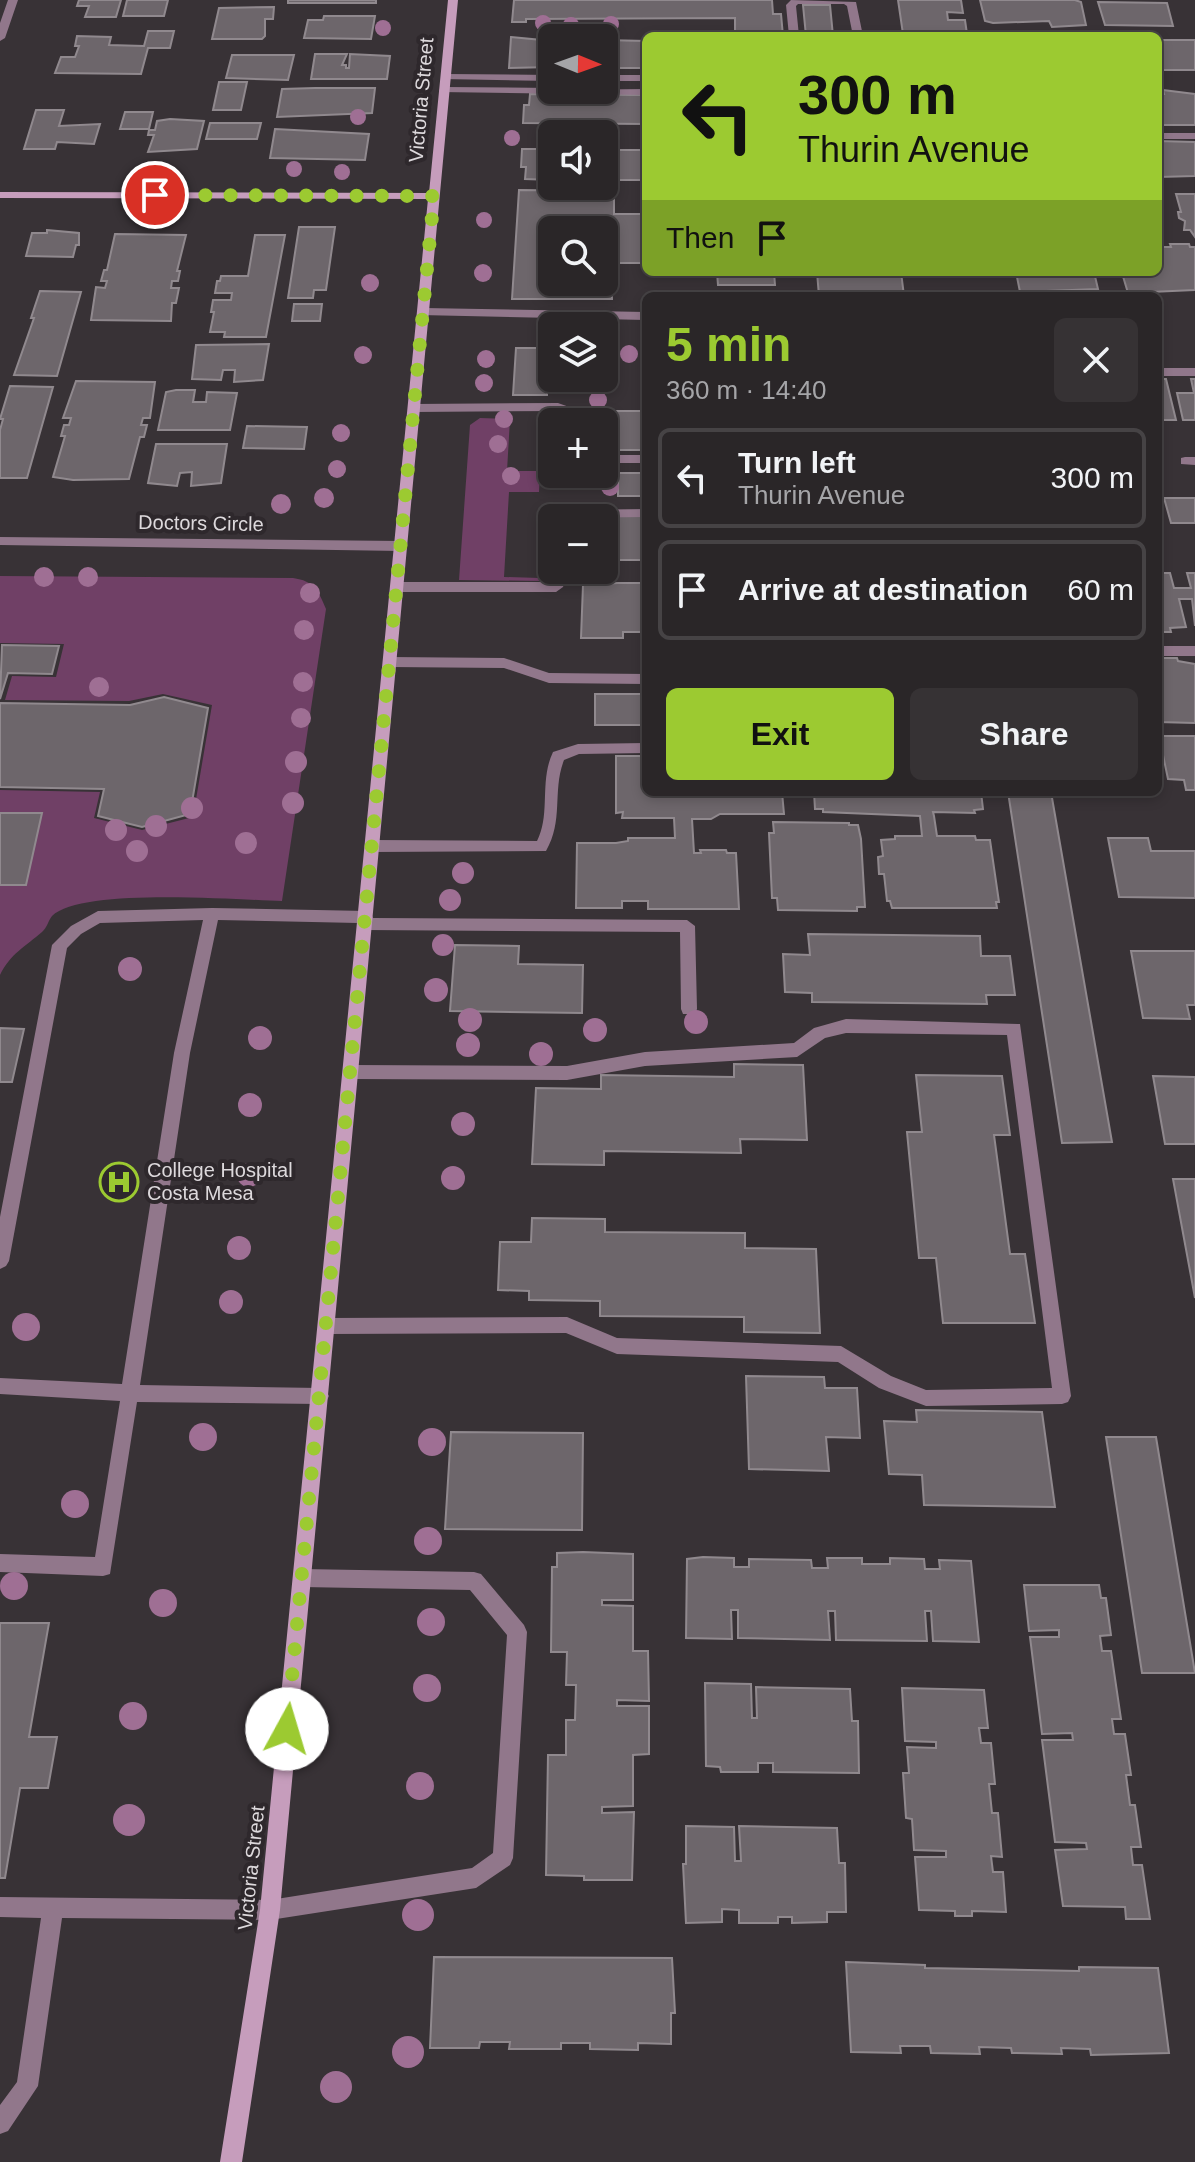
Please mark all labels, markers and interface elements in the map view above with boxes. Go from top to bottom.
north arrow [538,24,618,104]
map controls [538,24,618,584]
street label: Victoria Street [405,36,437,163]
text: 300 m [798,63,957,126]
icon: left [666,64,770,168]
button: sound [538,120,618,200]
text: Thurin Avenue [798,129,1030,170]
pin [121,161,189,229]
icon: arrive [133,173,177,217]
button: search [538,216,618,296]
icon: arrive [750,216,794,260]
text: Then [666,221,734,254]
button: layers [538,312,618,392]
text: 5 min [666,318,791,371]
button: close [1054,318,1138,402]
text: 360 m · 14:40 [666,375,826,405]
button: + [538,408,618,488]
text: Turn left [738,446,856,479]
icon: left [670,456,714,500]
text: 300 m [1051,461,1134,494]
text: Thurin Avenue [738,480,905,510]
button: − [538,504,618,584]
street label: Doctors Circle [138,511,264,535]
icon: arrive [670,568,714,612]
text: Arrive at destination [738,573,1028,606]
text: 60 m [1067,573,1134,606]
button: Exit [666,688,894,780]
button: Share [910,688,1138,780]
place label: College Hospital Costa Mesa [147,1159,293,1204]
hospital icon: College Hospital Costa Mesa [98,1161,140,1203]
position arrow [245,1687,329,1771]
street label: Victoria Street [234,1804,269,1931]

